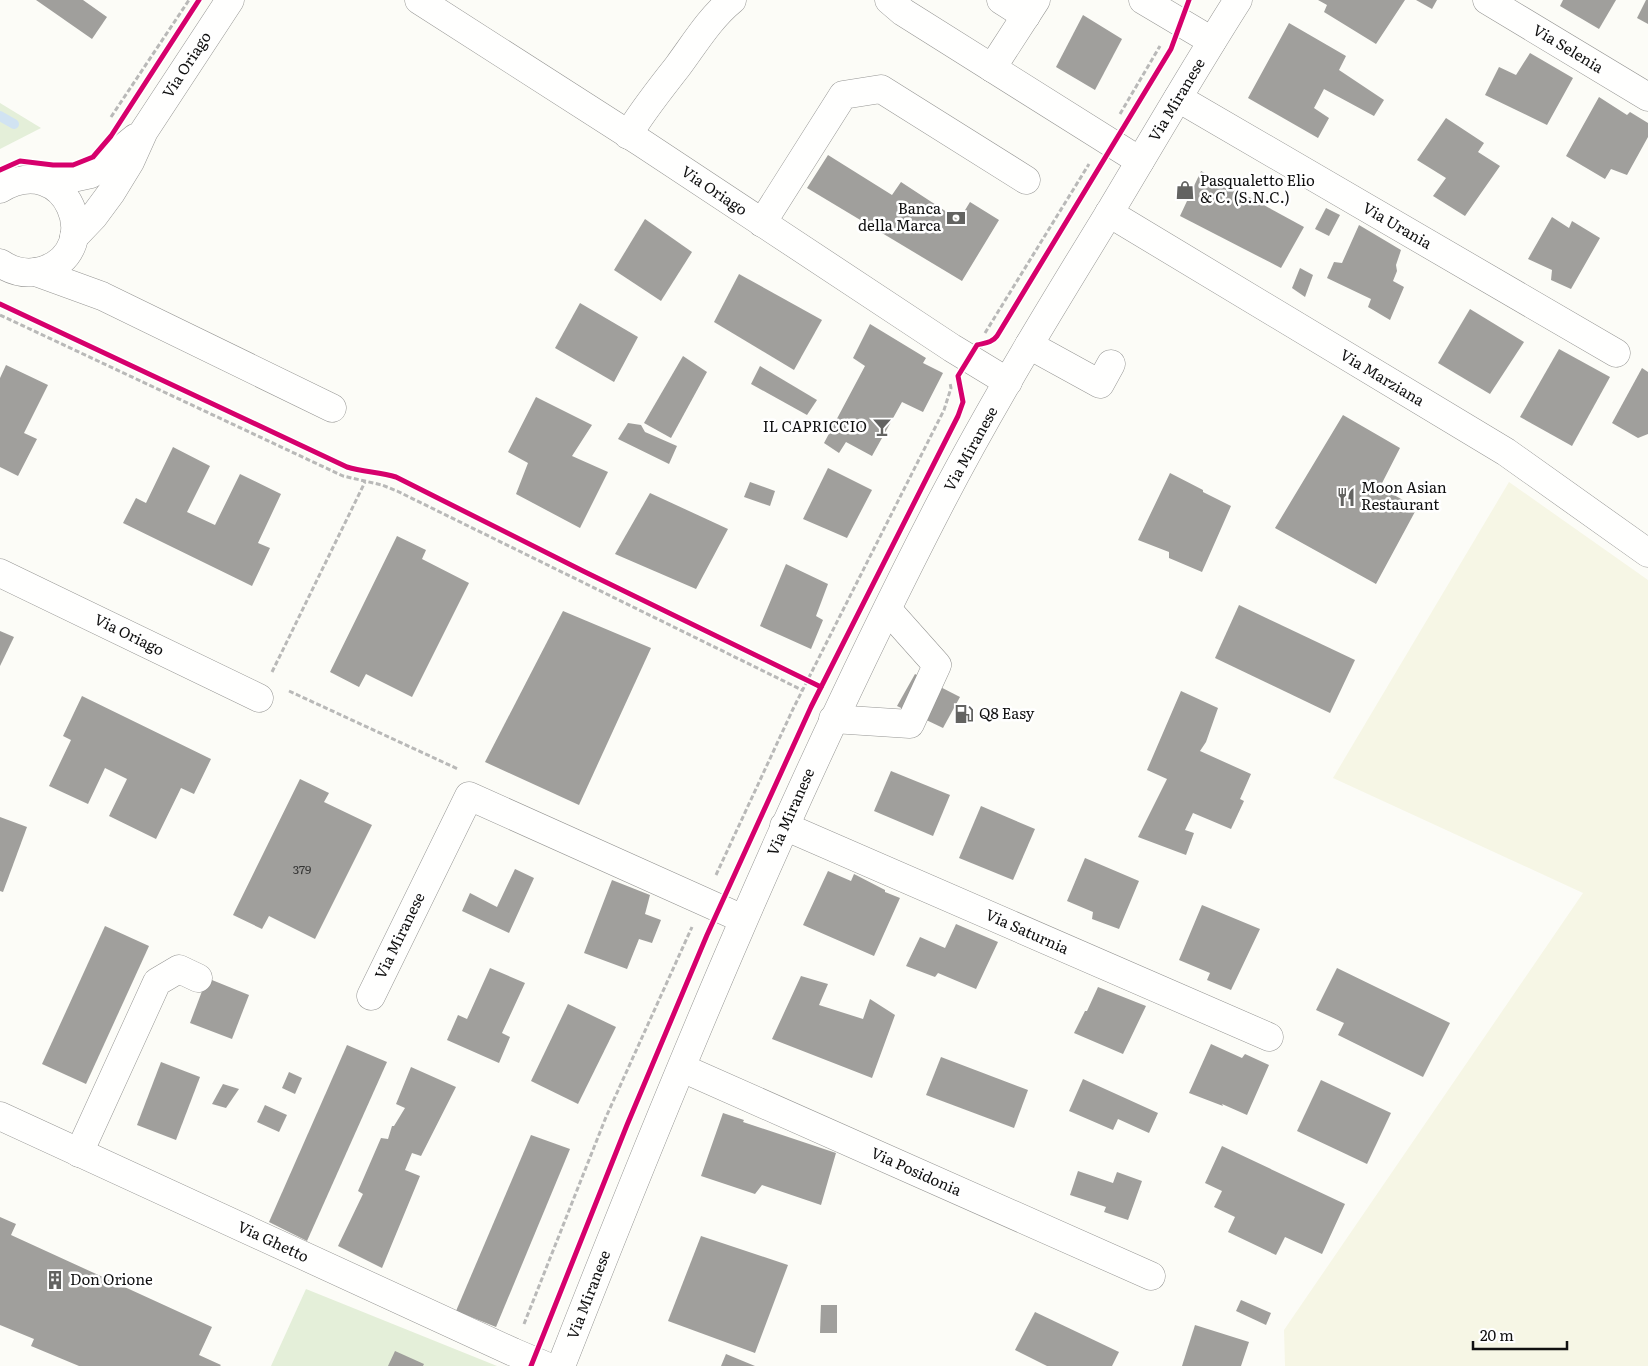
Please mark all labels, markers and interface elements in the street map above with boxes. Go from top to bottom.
street label: Via Selenia [1529,18,1609,78]
street label: Via Oriago [156,26,216,102]
street label: Via Miranese [1142,53,1210,145]
street label: Via Oriago [677,159,753,220]
place label: Pasqualetto Elio & C. (S.N.C.) [1200,168,1315,208]
shop icon: Pasqualetto Elio & C. (S.N.C.) [1174,179,1196,201]
place label: Banca della Marca [858,196,942,236]
street label: Via Urania [1359,196,1438,254]
bank icon: Banca della Marca [945,207,967,229]
street label: Via Marziana [1336,342,1430,411]
street label: Via Miranese [937,401,1003,495]
place label: IL CAPRICCIO [763,414,867,437]
bar icon: IL CAPRICCIO [871,416,893,438]
place label: Moon Asian Restaurant [1361,475,1447,515]
restaurant icon: Moon Asian Restaurant [1335,486,1357,508]
street label: Via Oriago [91,607,169,661]
place label: Q8 Easy [979,701,1035,724]
fuel station icon: Q8 Easy [953,703,975,725]
street label: Via Miranese [760,764,819,859]
house number: 379 [293,860,311,878]
street label: Via Miranese [368,888,430,983]
street label: Via Saturnia [982,902,1074,960]
street label: Via Posidonia [868,1140,966,1201]
street label: Via Ghetto [234,1214,313,1267]
street label: Via Miranese [560,1246,615,1342]
place label: Don Orione [70,1267,153,1290]
building icon: Don Orione [44,1269,66,1291]
scale bar [1473,1318,1567,1350]
text: 20 m [1480,1323,1514,1346]

